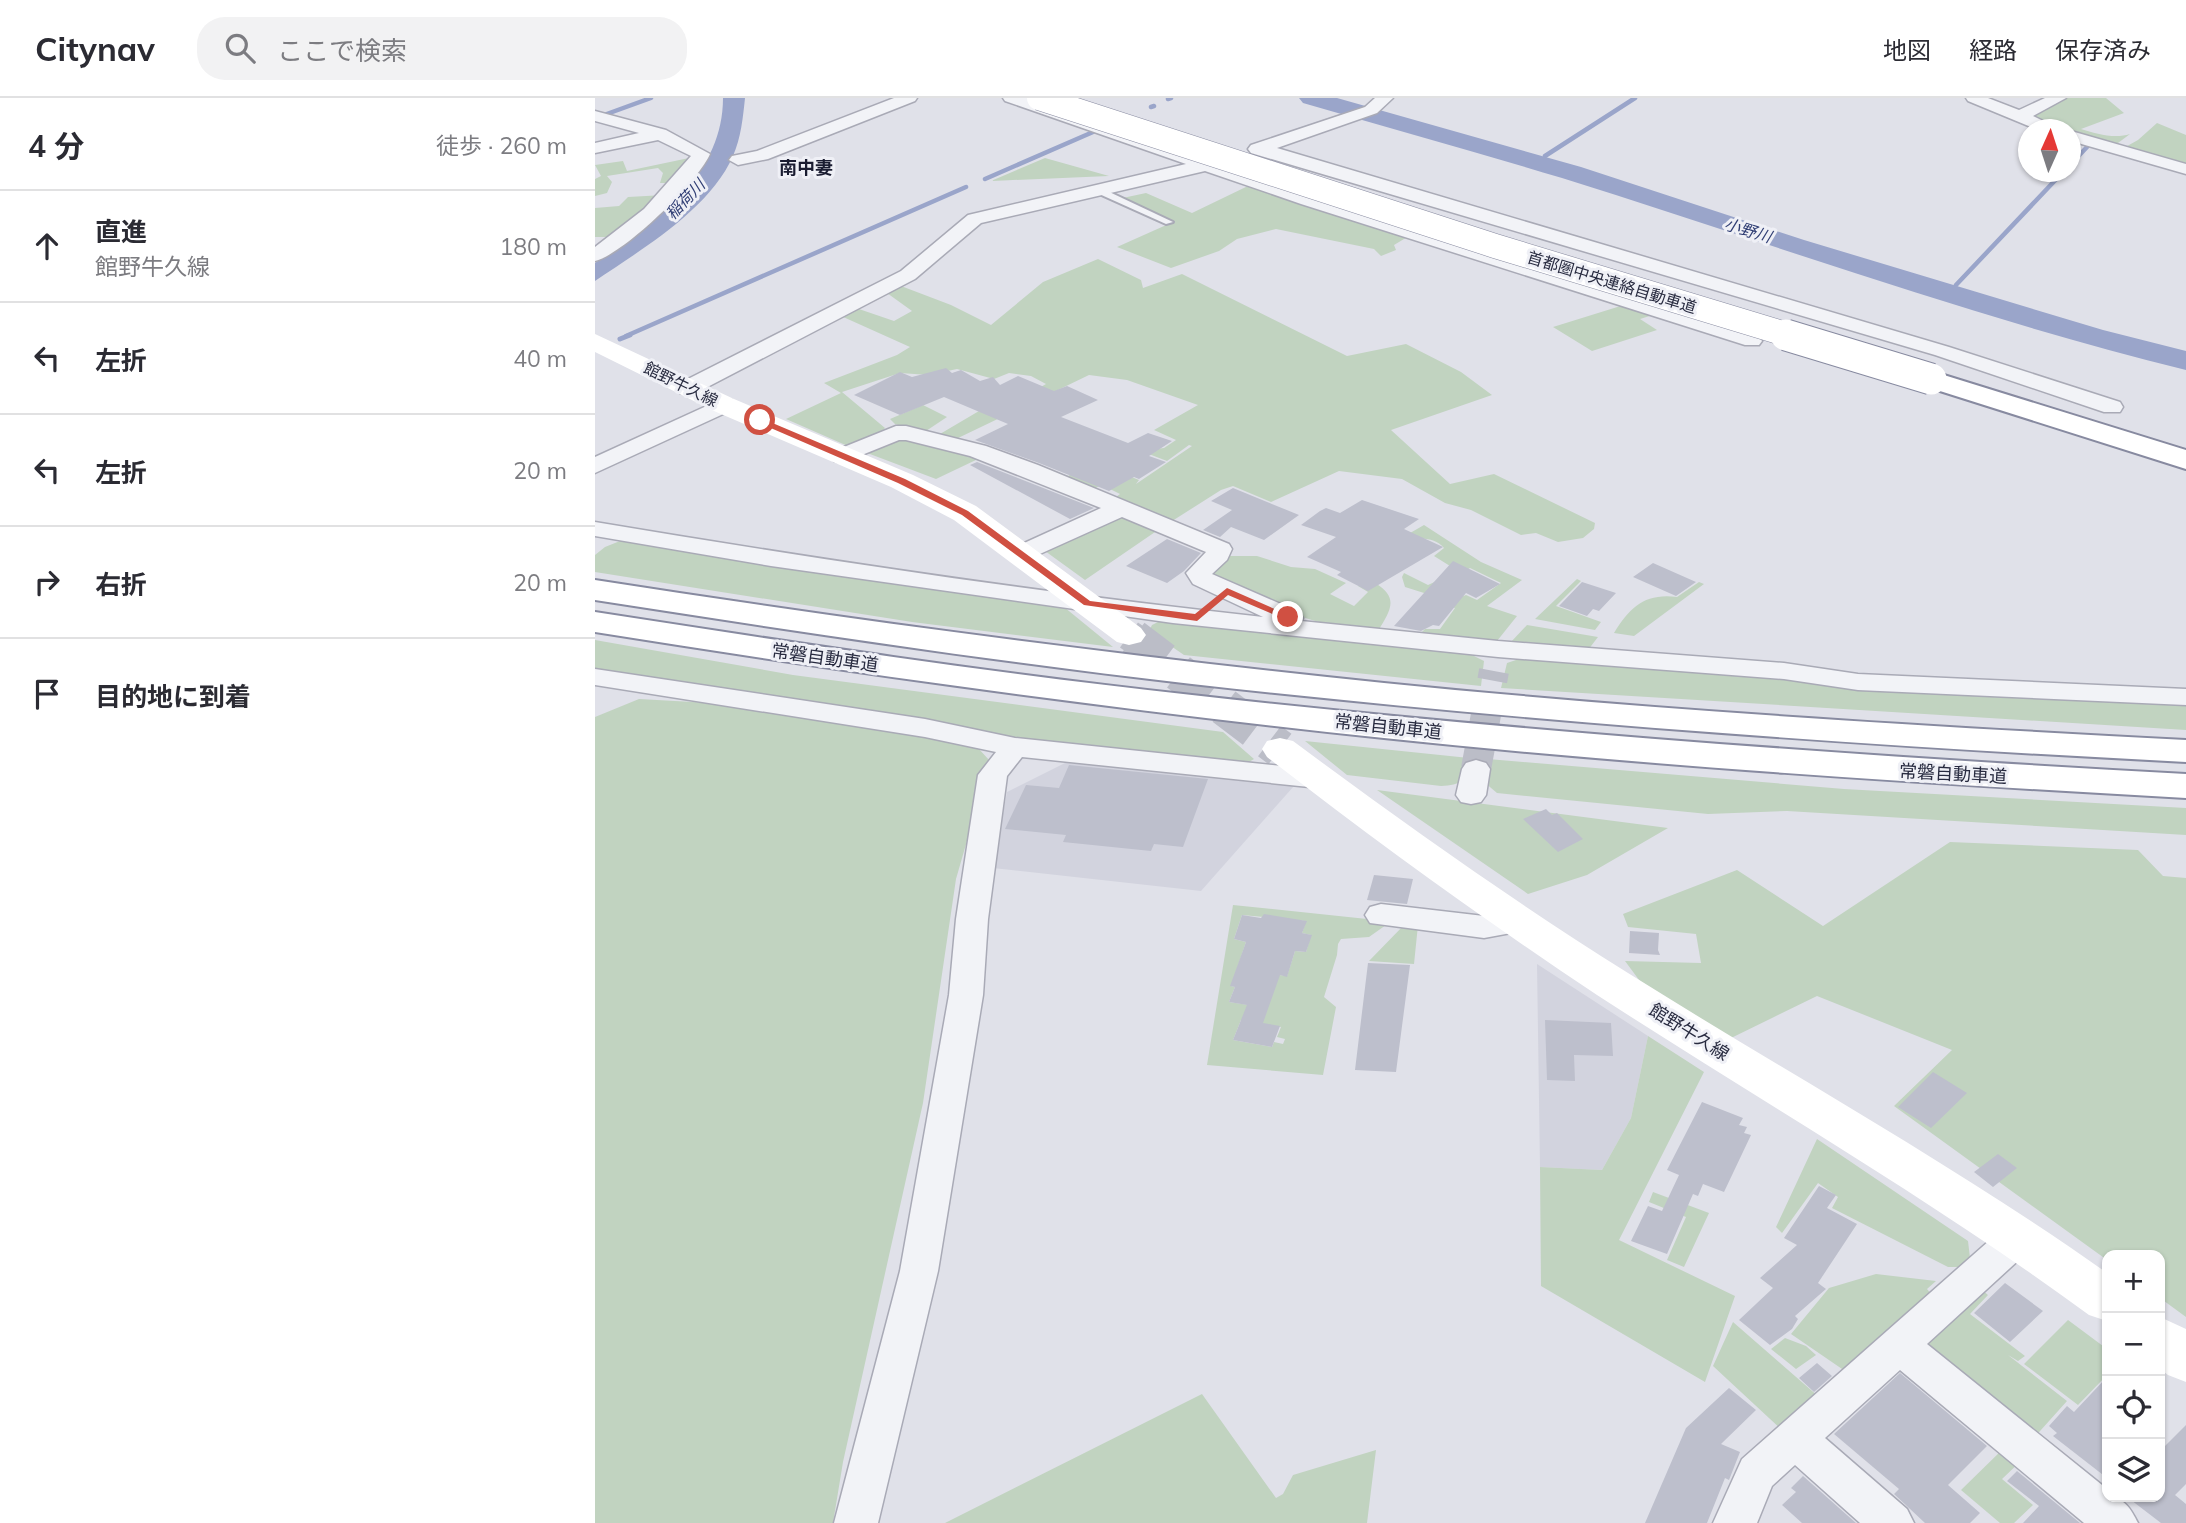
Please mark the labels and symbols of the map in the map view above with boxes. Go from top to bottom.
north arrow [2018,119,2081,182]
district label: 南中妻 [779,156,833,179]
water label: 稲荷川 [661,173,710,223]
water label: 小野川 [1722,213,1776,247]
street label: 首都圏中央連絡自動車道 [1525,247,1699,317]
street label: 館野牛久線 [641,357,721,411]
route start [744,404,775,435]
route end [1272,601,1303,632]
street label: 常磐自動車道 [770,639,880,676]
street label: 常磐自動車道 [1333,709,1443,744]
street label: 常磐自動車道 [1898,759,2008,788]
street label: 館野牛久線 [1645,998,1734,1065]

